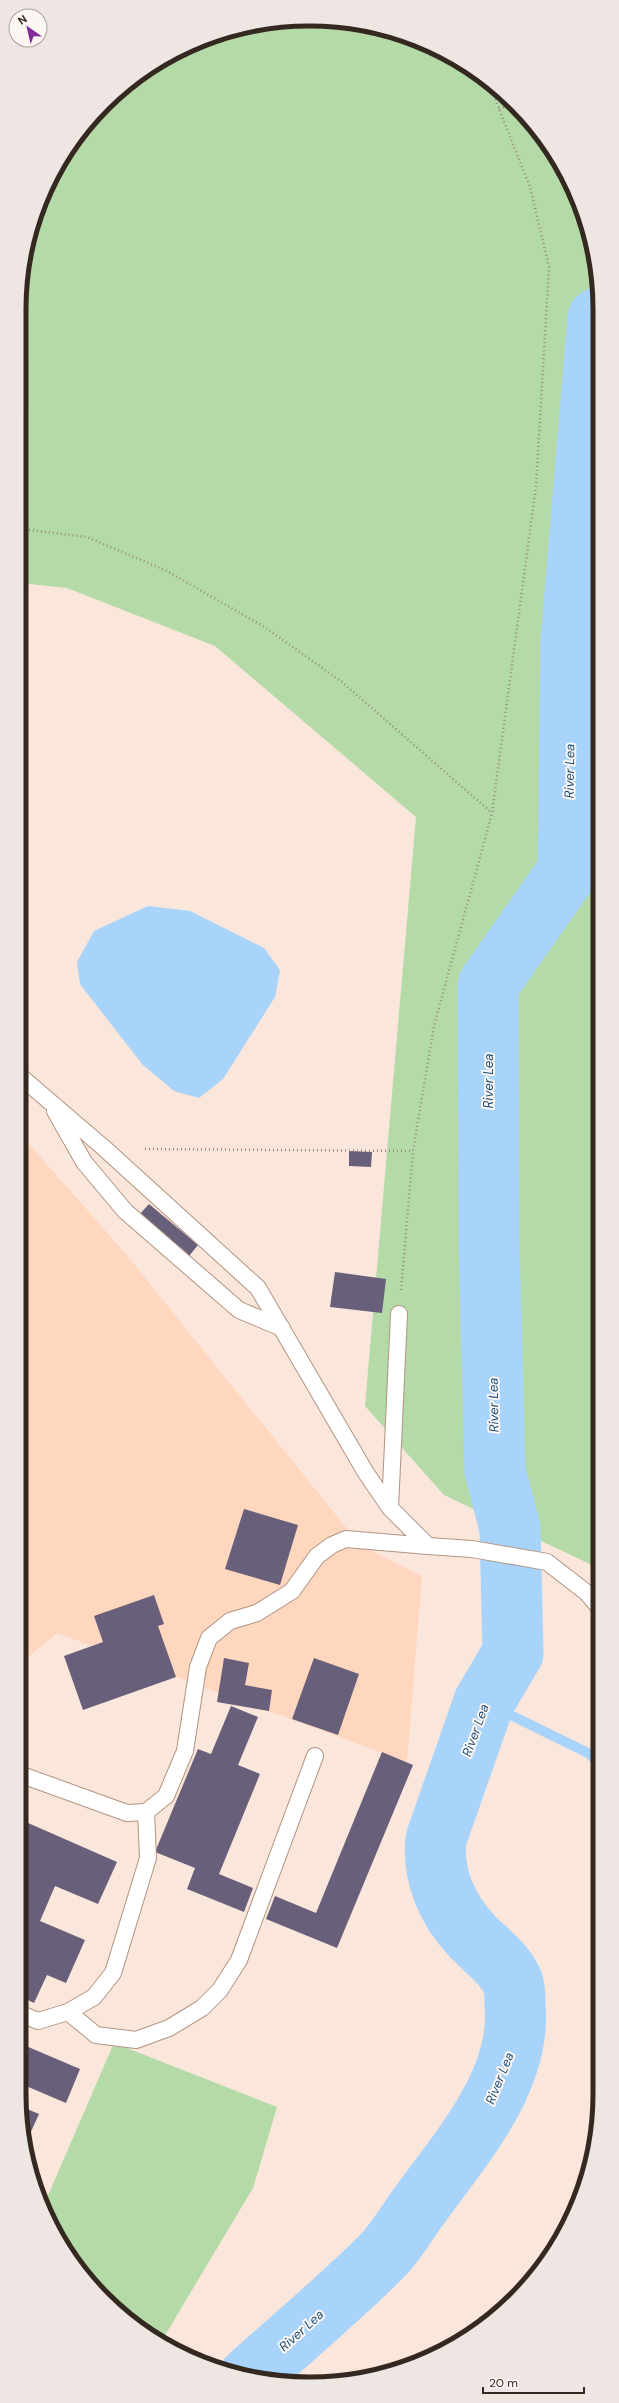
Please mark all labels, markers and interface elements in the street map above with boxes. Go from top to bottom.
north arrow [8,8,48,48]
text: N [15,12,30,28]
water label: River Lea [561,743,578,799]
water label: River Lea [480,1054,497,1108]
water label: River Lea [485,1377,502,1433]
water label: River Lea [458,1702,493,1759]
water label: River Lea [481,2050,518,2107]
water label: River Lea [275,2306,327,2355]
scale bar [483,2369,584,2395]
text: 20 m [489,2375,518,2391]

